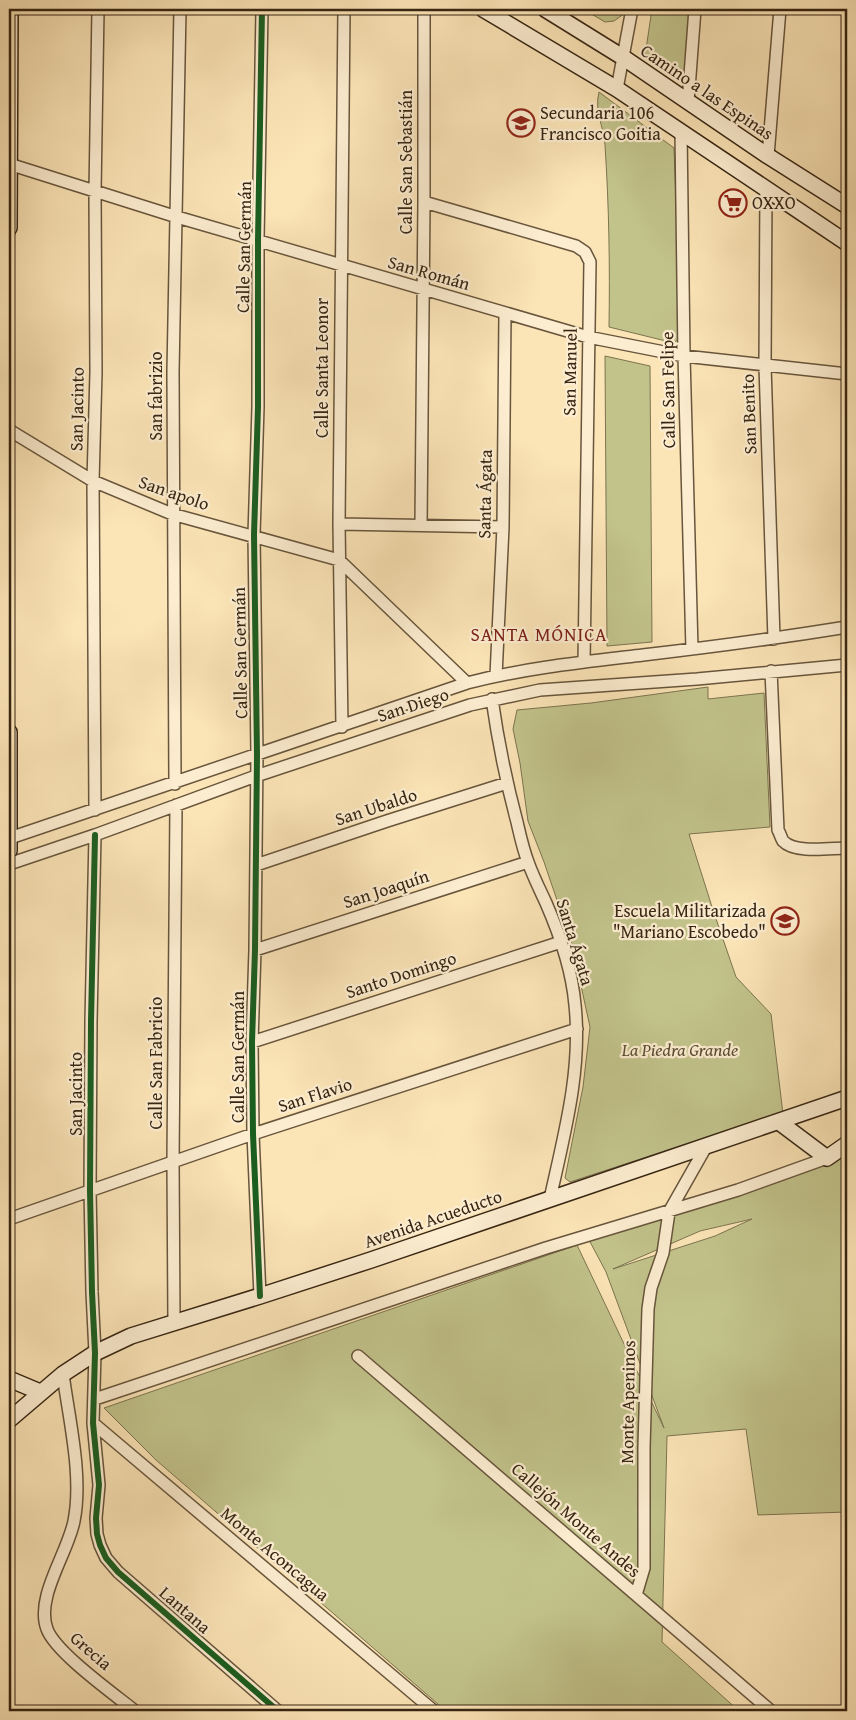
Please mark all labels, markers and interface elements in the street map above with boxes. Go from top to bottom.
street label: Camino a las Espinas [635,37,779,146]
street label: Calle San Sebastián [392,90,419,234]
place label: Secundaria 106 Francisco Goitia [540,99,661,147]
school or university icon: Secundaria 106 Francisco Goitia [506,108,536,138]
street label: Calle San Germán [229,181,258,313]
supermarket icon: OXXO [718,188,748,218]
place label: OXXO [752,189,796,216]
street label: San Román [385,248,473,297]
street label: Calle Santa Leonor [308,297,335,438]
street label: San Manuel [555,328,584,416]
street label: Calle San Felipe [653,331,682,449]
street label: San fabrizio [142,351,169,441]
street label: San Jacinto [62,367,91,451]
street label: San Benito [734,373,763,455]
street label: Santa Ágata [470,449,499,539]
street label: San apolo [135,468,213,517]
street label: Calle San Germán [225,587,254,719]
district label: SANTA MÓNICA [470,620,608,648]
street label: San Diego [374,680,452,729]
street label: San Ubaldo [331,781,420,832]
street label: San Joaquín [339,862,432,915]
street label: Santa Ágata [549,895,602,989]
place label: Escuela Militarizada "Mariano Escobedo" [613,897,766,945]
school or university icon: Escuela Militarizada "Mariano Escobedo" [770,906,800,936]
street label: Santo Domingo [342,944,460,1005]
street label: Calle San Germán [224,991,251,1123]
street label: Calle San Fabricio [142,997,169,1129]
park label: La Piedra Grande [621,1036,738,1063]
street label: San Jacinto [62,1052,89,1136]
street label: San Flavio [274,1070,355,1119]
street label: Avenida Acueducto [360,1182,505,1255]
street label: Monte Apeninos [613,1340,642,1464]
street label: Callejón Monte Andes [506,1456,647,1584]
street label: Monte Aconcagua [215,1500,336,1608]
street label: Lantana [153,1579,218,1640]
street label: Grecia [64,1625,119,1677]

